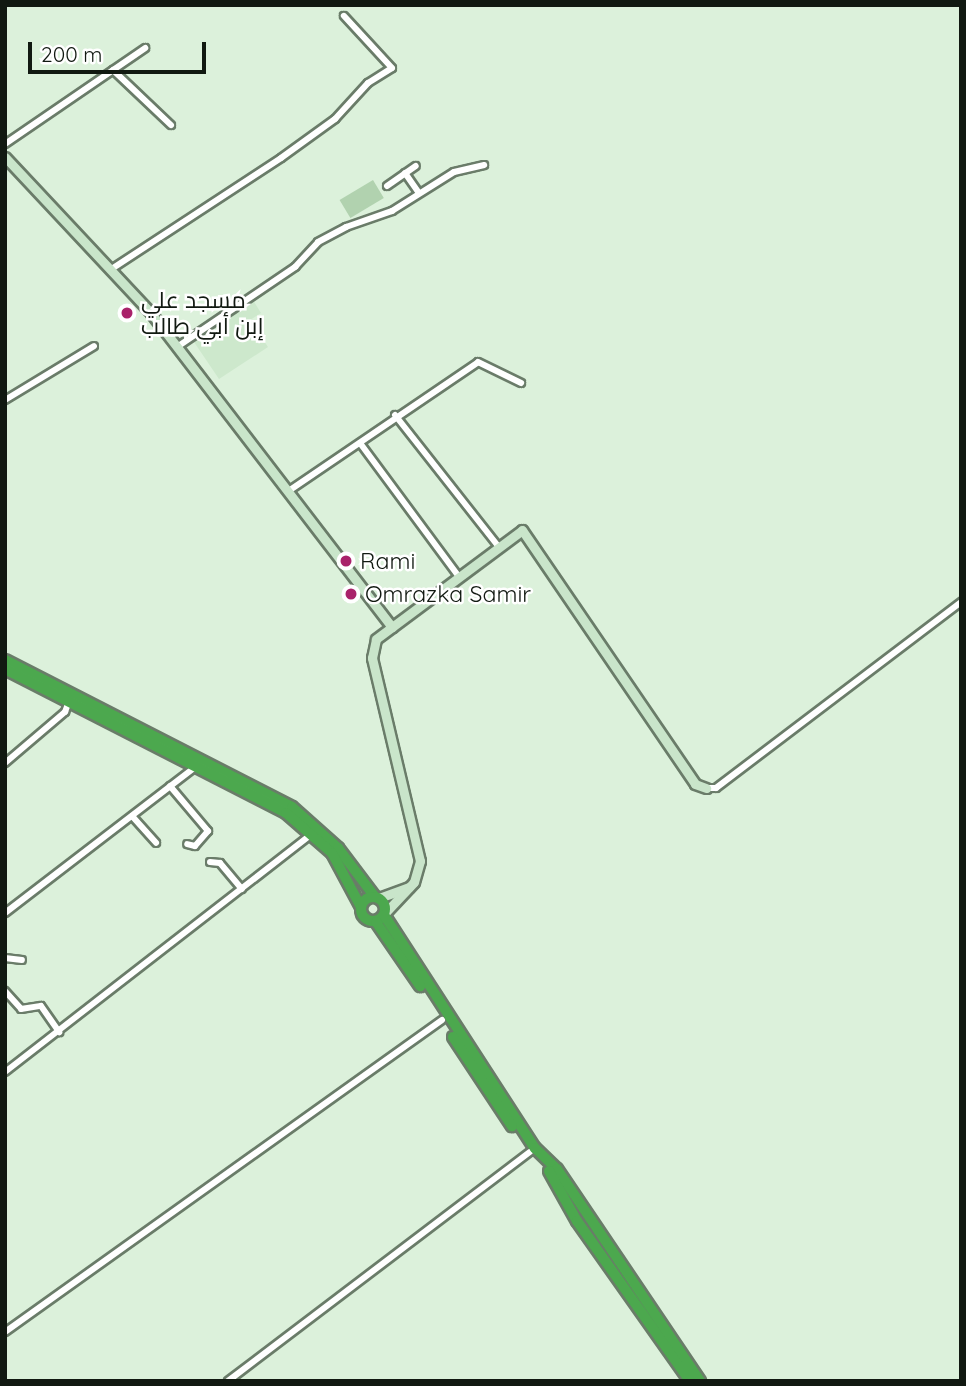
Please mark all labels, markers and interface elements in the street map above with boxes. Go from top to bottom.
scale bar [32,28,210,72]
text: 200 m [41,41,103,67]
place label: مسجد علي إبن أبي طالب [141,286,264,340]
marker: مسجد علي إبن أبي طالب [119,305,135,321]
place label: Rami [360,547,415,575]
marker: Rami [338,553,354,569]
place label: Omrazka Samir [365,580,531,608]
marker: Omrazka Samir [343,586,359,602]

